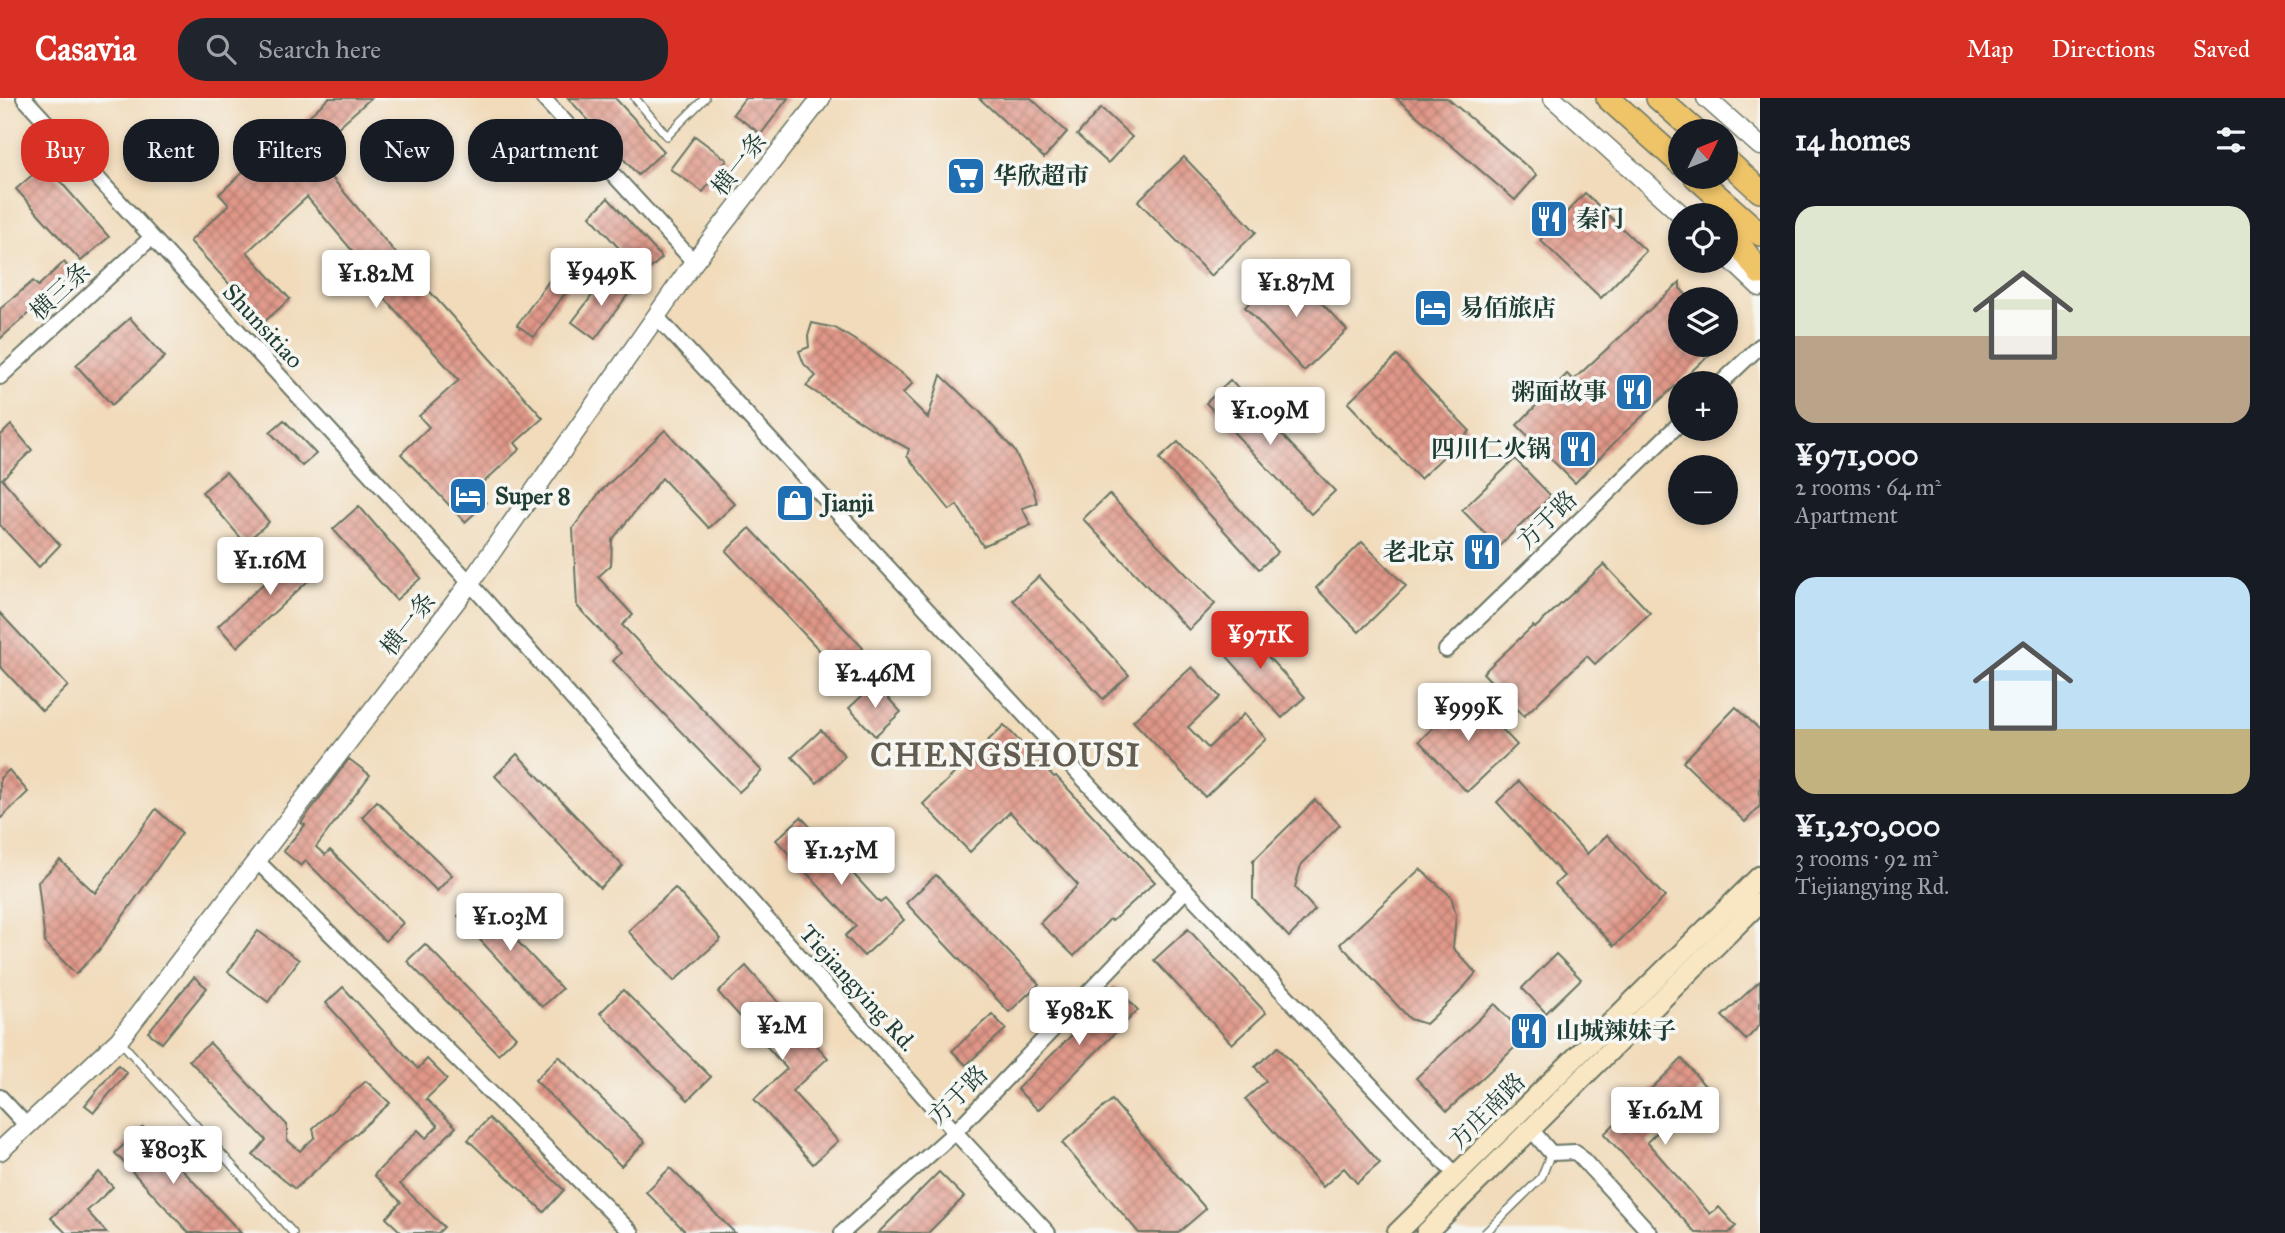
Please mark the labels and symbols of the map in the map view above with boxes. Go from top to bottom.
north arrow [1668,119,1738,189]
street label: 横一条 [705,126,773,202]
supermarket icon: 华欣超市 [945,155,987,197]
place label: 华欣超市 [993,161,1089,191]
restaurant icon: 秦门 [1528,198,1570,240]
place label: 秦门 [1576,204,1624,234]
pin: ¥949K [552,248,650,308]
pin: ¥1.82M [319,250,433,310]
street label: 横三条 [23,255,97,327]
pin: ¥1.87M [1239,260,1353,319]
street label: Shunsitiao [216,277,310,375]
hotel icon: 易佰旅店 [1412,287,1454,329]
place label: 易佰旅店 [1460,293,1556,323]
restaurant icon: 粥面故事 [1613,371,1655,413]
place label: 粥面故事 [1511,377,1607,407]
pin: ¥1.09M [1213,388,1327,447]
restaurant icon: 四川仁火锅 [1557,428,1599,470]
place label: 四川仁火锅 [1431,434,1551,464]
hotel icon: Super 8 [447,475,489,517]
place label: Super 8 [495,481,571,511]
shop icon: Jianji [774,482,816,524]
street label: 方于路 [1511,484,1583,556]
place label: Jianji [819,488,874,518]
restaurant icon: 老北京 [1461,531,1503,573]
place label: 老北京 [1383,537,1455,567]
pin: ¥1.16M [213,538,327,597]
street label: 横一条 [374,586,442,662]
pin: ¥971K [1211,612,1309,671]
pin: ¥2.46M [818,650,932,710]
pin: ¥999K [1419,684,1517,743]
district label: CHENGSHOUSI [870,736,1142,775]
pin: ¥1.25M [784,828,898,887]
pin: ¥1.03M [453,894,567,953]
street label: Tiejiangying Rd. [793,918,923,1058]
pin: ¥982K [1030,988,1128,1047]
pin: ¥2M [748,1002,816,1062]
restaurant icon: 山城辣妹子 [1508,1010,1550,1052]
place label: 山城辣妹子 [1556,1016,1676,1046]
street label: 方于路 [922,1059,994,1131]
street label: 方庄南路 [1442,1066,1532,1156]
pin: ¥1.62M [1608,1088,1722,1147]
pin: ¥803K [124,1126,222,1186]

